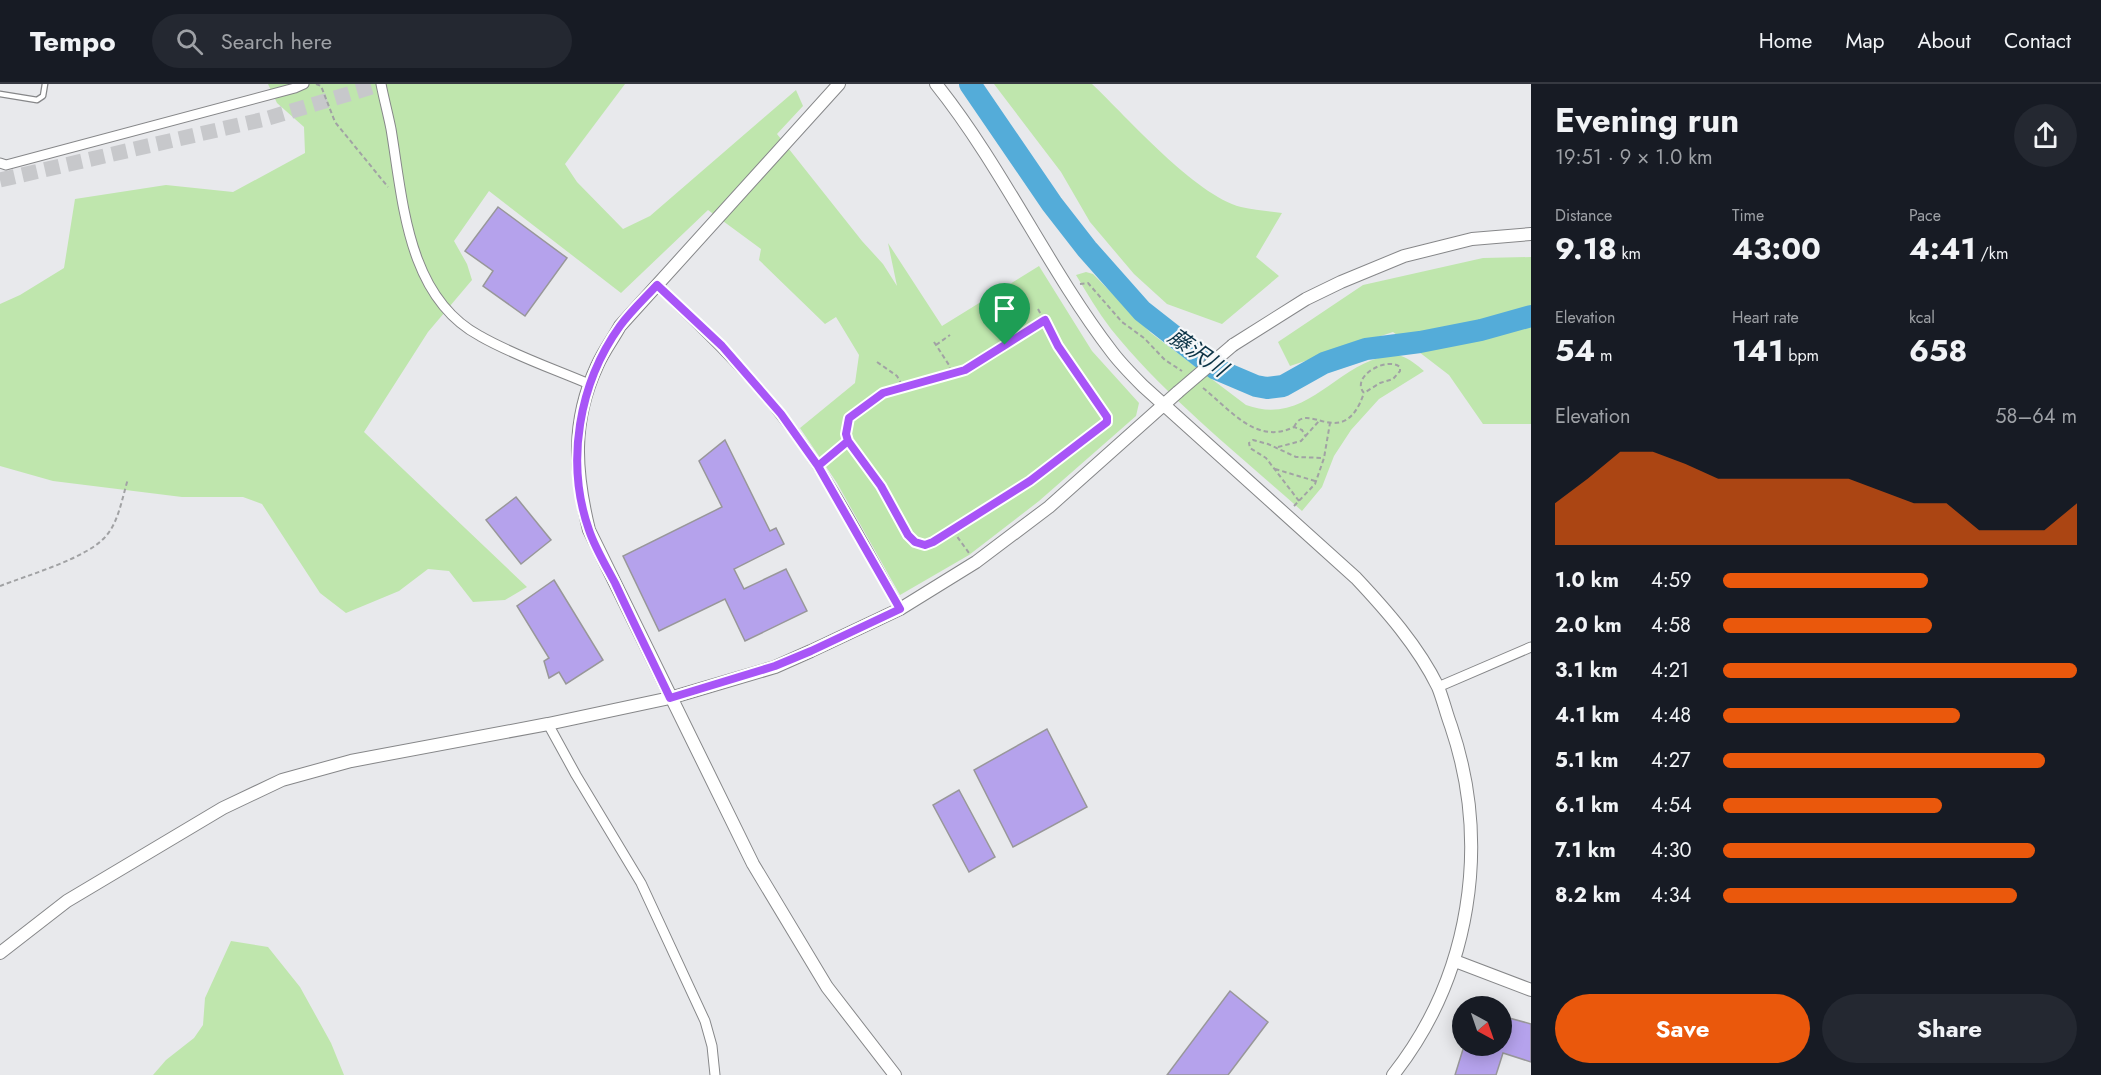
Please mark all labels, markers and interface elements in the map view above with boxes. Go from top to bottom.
search box [152,14,572,68]
text: Tempo [30,21,116,62]
icon: search [173,25,206,58]
text: Search here [221,25,332,57]
text: Home [1759,26,1812,56]
text: Map [1845,26,1885,56]
text: About [1918,26,1971,56]
text: Contact [2004,26,2071,56]
text: Evening run [1555,97,1739,144]
button: share [2014,104,2077,167]
text: 19:51 · 9 × 1.0 km [1555,143,1713,172]
text: Distance [1555,204,1612,227]
text: Time [1732,204,1764,227]
text: Pace [1909,204,1941,227]
text: 9.18 [1555,227,1617,270]
text: 43:00 [1732,227,1821,270]
text: 4:41 [1909,227,1976,270]
text: km [1617,242,1641,265]
text: /km [1976,242,2008,265]
pin [979,283,1030,345]
icon: arrive [988,292,1021,325]
text: Elevation [1555,306,1615,329]
text: Heart rate [1732,306,1799,329]
text: kcal [1909,306,1935,329]
water label: 藤沢川 [1162,320,1236,385]
text: 54 [1555,329,1595,372]
text: 141 [1732,329,1783,372]
text: 658 [1909,329,1967,372]
text: m [1595,344,1613,367]
text: bpm [1783,344,1819,367]
text: Elevation [1555,402,1630,431]
text: 58–64 m [1995,402,2077,431]
text: 1.0 km [1555,566,1619,595]
text: 4:59 [1651,566,1691,595]
text: 2.0 km [1555,611,1622,640]
text: 4:58 [1651,611,1691,640]
text: 3.1 km [1555,656,1618,685]
text: 4:21 [1651,656,1689,685]
text: 4.1 km [1555,701,1620,730]
text: 4:48 [1651,701,1691,730]
text: 5.1 km [1555,746,1618,775]
text: 4:27 [1651,746,1691,775]
text: 6.1 km [1555,791,1619,820]
text: 4:54 [1651,791,1692,820]
text: 7.1 km [1555,836,1616,865]
text: 4:30 [1651,836,1692,865]
text: 8.2 km [1555,881,1621,910]
text: 4:34 [1651,881,1691,910]
button: Save [1555,994,1810,1063]
button: Share [1822,994,2077,1063]
north arrow [1452,996,1512,1056]
map controls [1452,996,1512,1056]

